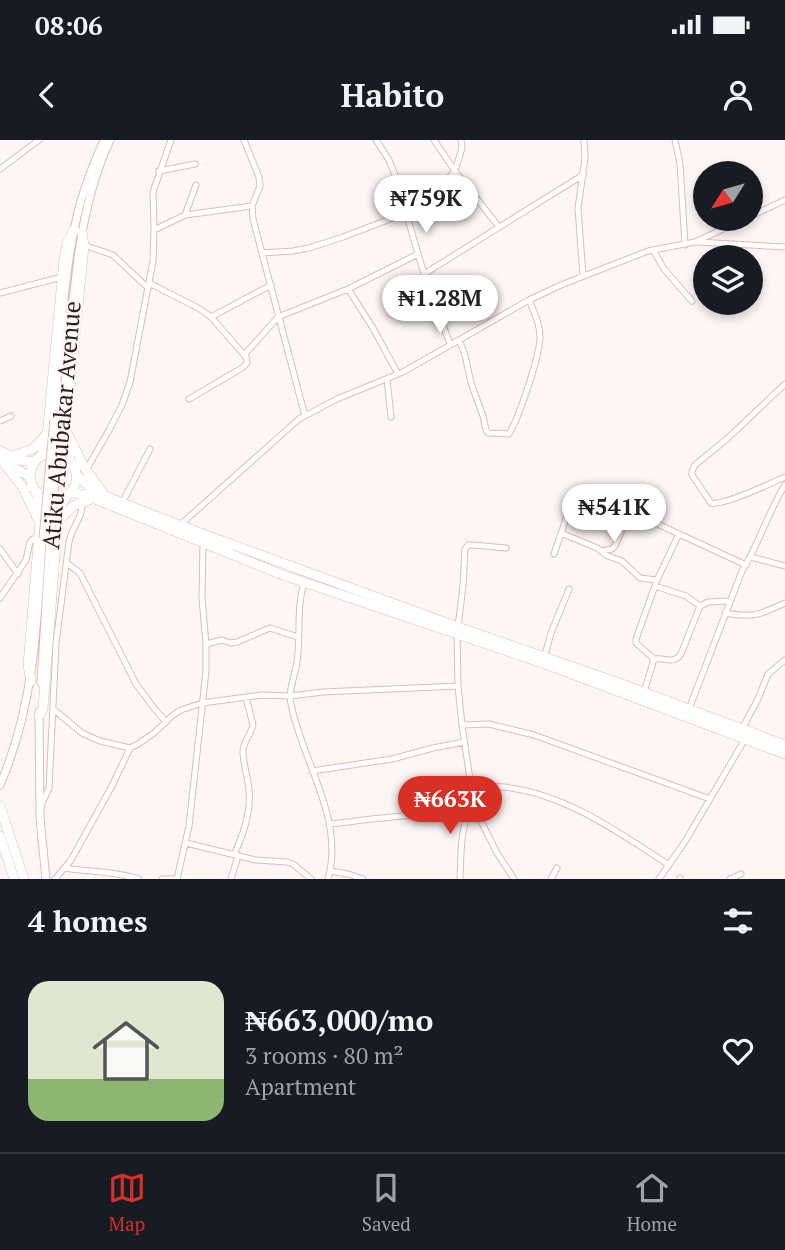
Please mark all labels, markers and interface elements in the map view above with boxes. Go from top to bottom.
text: 08:06 [35,8,103,42]
text: Habito [341,74,444,116]
icon: back [28,76,66,114]
icon: person [719,76,757,114]
north arrow [693,161,763,231]
map controls [693,161,763,315]
pin: ₦759K [377,176,475,235]
text: ₦759K [390,182,462,213]
button: layers [693,245,763,315]
pin: ₦1.28M [383,276,497,335]
text: ₦1.28M [398,282,482,313]
street label: Atiku Abubakar Avenue [34,300,88,550]
pin: ₦541K [565,484,663,544]
text: ₦541K [578,491,650,522]
pin: ₦663K [401,776,499,836]
text: ₦663K [414,783,486,814]
text: 4 homes [28,901,147,941]
icon: filters [719,902,757,940]
text: ₦663,000/mo [245,1000,433,1040]
icon: home [84,1009,168,1093]
icon: heart [719,1032,757,1070]
text: 3 rooms · 80 m² [245,1040,404,1071]
text: Apartment [245,1071,356,1102]
tab: Map [108,1169,146,1236]
tab: Saved [362,1169,411,1236]
tab: Home [627,1169,677,1236]

